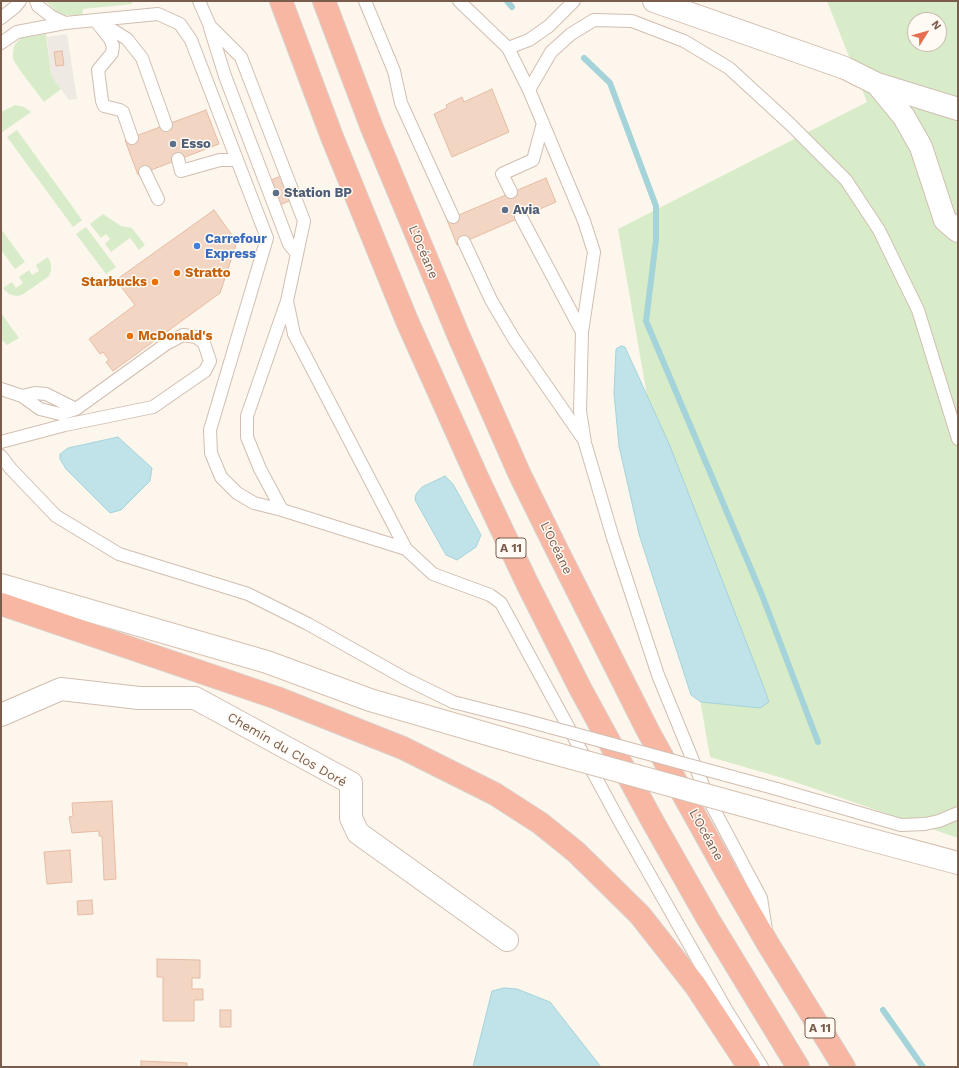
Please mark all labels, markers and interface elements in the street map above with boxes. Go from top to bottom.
north arrow [907,12,947,52]
text: N [929,18,944,32]
place label: Esso [181,136,211,152]
marker: Esso [168,139,178,149]
place label: Station BP [284,185,352,201]
marker: Station BP [271,188,281,198]
place label: Avia [513,202,540,218]
marker: Avia [500,205,510,215]
street label: L’Océane [405,223,441,281]
place label: Carrefour Express [205,231,267,262]
marker: Carrefour Express [192,241,202,251]
place label: Stratto [185,265,231,281]
marker: Stratto [172,268,182,278]
place label: Starbucks [81,274,147,290]
marker: Starbucks [150,277,160,287]
place label: McDonald's [138,328,212,344]
marker: McDonald's [125,331,135,341]
street label: L’Océane [537,519,575,577]
road number: A 11 [496,538,526,558]
street label: Chemin du Clos Doré [225,709,349,791]
street label: L’Océane [685,806,727,864]
road number: A 11 [805,1018,835,1038]

